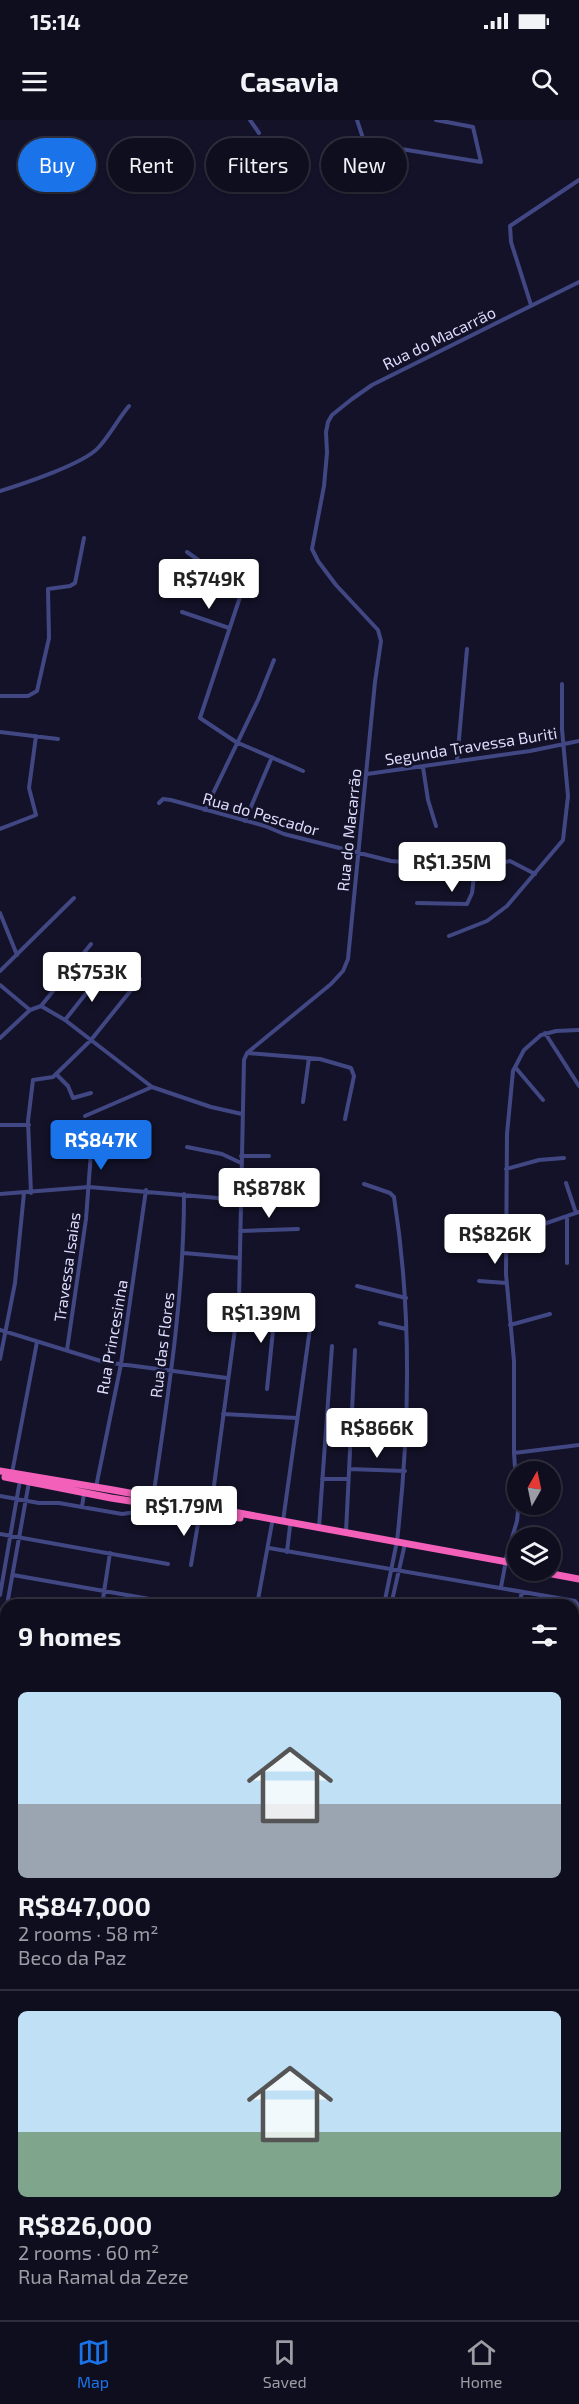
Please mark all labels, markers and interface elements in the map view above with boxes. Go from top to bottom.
text: 15:14 [30,8,81,34]
icon: menu [18,65,51,98]
text: Casavia [240,65,339,97]
icon: search [528,65,561,98]
chip: Buy [18,138,96,192]
chip: Rent [108,138,194,192]
chip: Filters [206,138,309,192]
chip: New [321,138,407,192]
street label: Rua do Macarrão [379,302,498,373]
pin: R$749K [160,559,258,610]
text: R$749K [173,566,245,590]
street label: Segunda Travessa Buriti [383,723,558,769]
street label: Rua do Macarrão [333,768,364,892]
street label: Rua do Pescador [201,788,322,839]
pin: R$1.35M [397,842,507,893]
text: R$1.35M [413,849,491,873]
pin: R$753K [43,952,141,1003]
text: R$753K [57,959,127,983]
pin: R$847K [52,1120,150,1171]
text: R$847K [65,1127,137,1151]
pin: R$878K [220,1168,318,1219]
text: R$878K [233,1175,305,1199]
street label: Travessa Isaias [49,1211,84,1323]
pin: R$826K [446,1214,544,1265]
text: R$826K [458,1221,532,1245]
street label: Rua Princesinha [92,1278,131,1396]
street label: Rua das Flores [146,1291,177,1399]
pin: R$1.39M [206,1293,316,1344]
text: R$1.39M [221,1300,301,1324]
pin: R$866K [328,1408,426,1459]
text: R$866K [340,1415,414,1439]
north arrow [507,1461,561,1515]
map controls [507,1461,561,1581]
pin: R$1.79M [129,1486,239,1537]
text: R$1.79M [145,1493,223,1517]
button: layers [507,1527,561,1581]
icon: filters [528,1619,561,1652]
text: 9 homes [18,1620,121,1651]
icon: home [236,1731,344,1839]
text: R$847,000 [18,1890,151,1921]
text: 2 rooms · 58 m² [18,1921,159,1945]
text: Beco da Paz [18,1945,126,1969]
icon: home [236,2050,344,2158]
text: R$826,000 [18,2209,152,2240]
text: 2 rooms · 60 m² [18,2240,159,2264]
text: Rua Ramal da Zeze [18,2264,189,2288]
tab: Map [77,2336,110,2391]
tab: Saved [263,2336,307,2391]
tab: Home [460,2336,502,2391]

